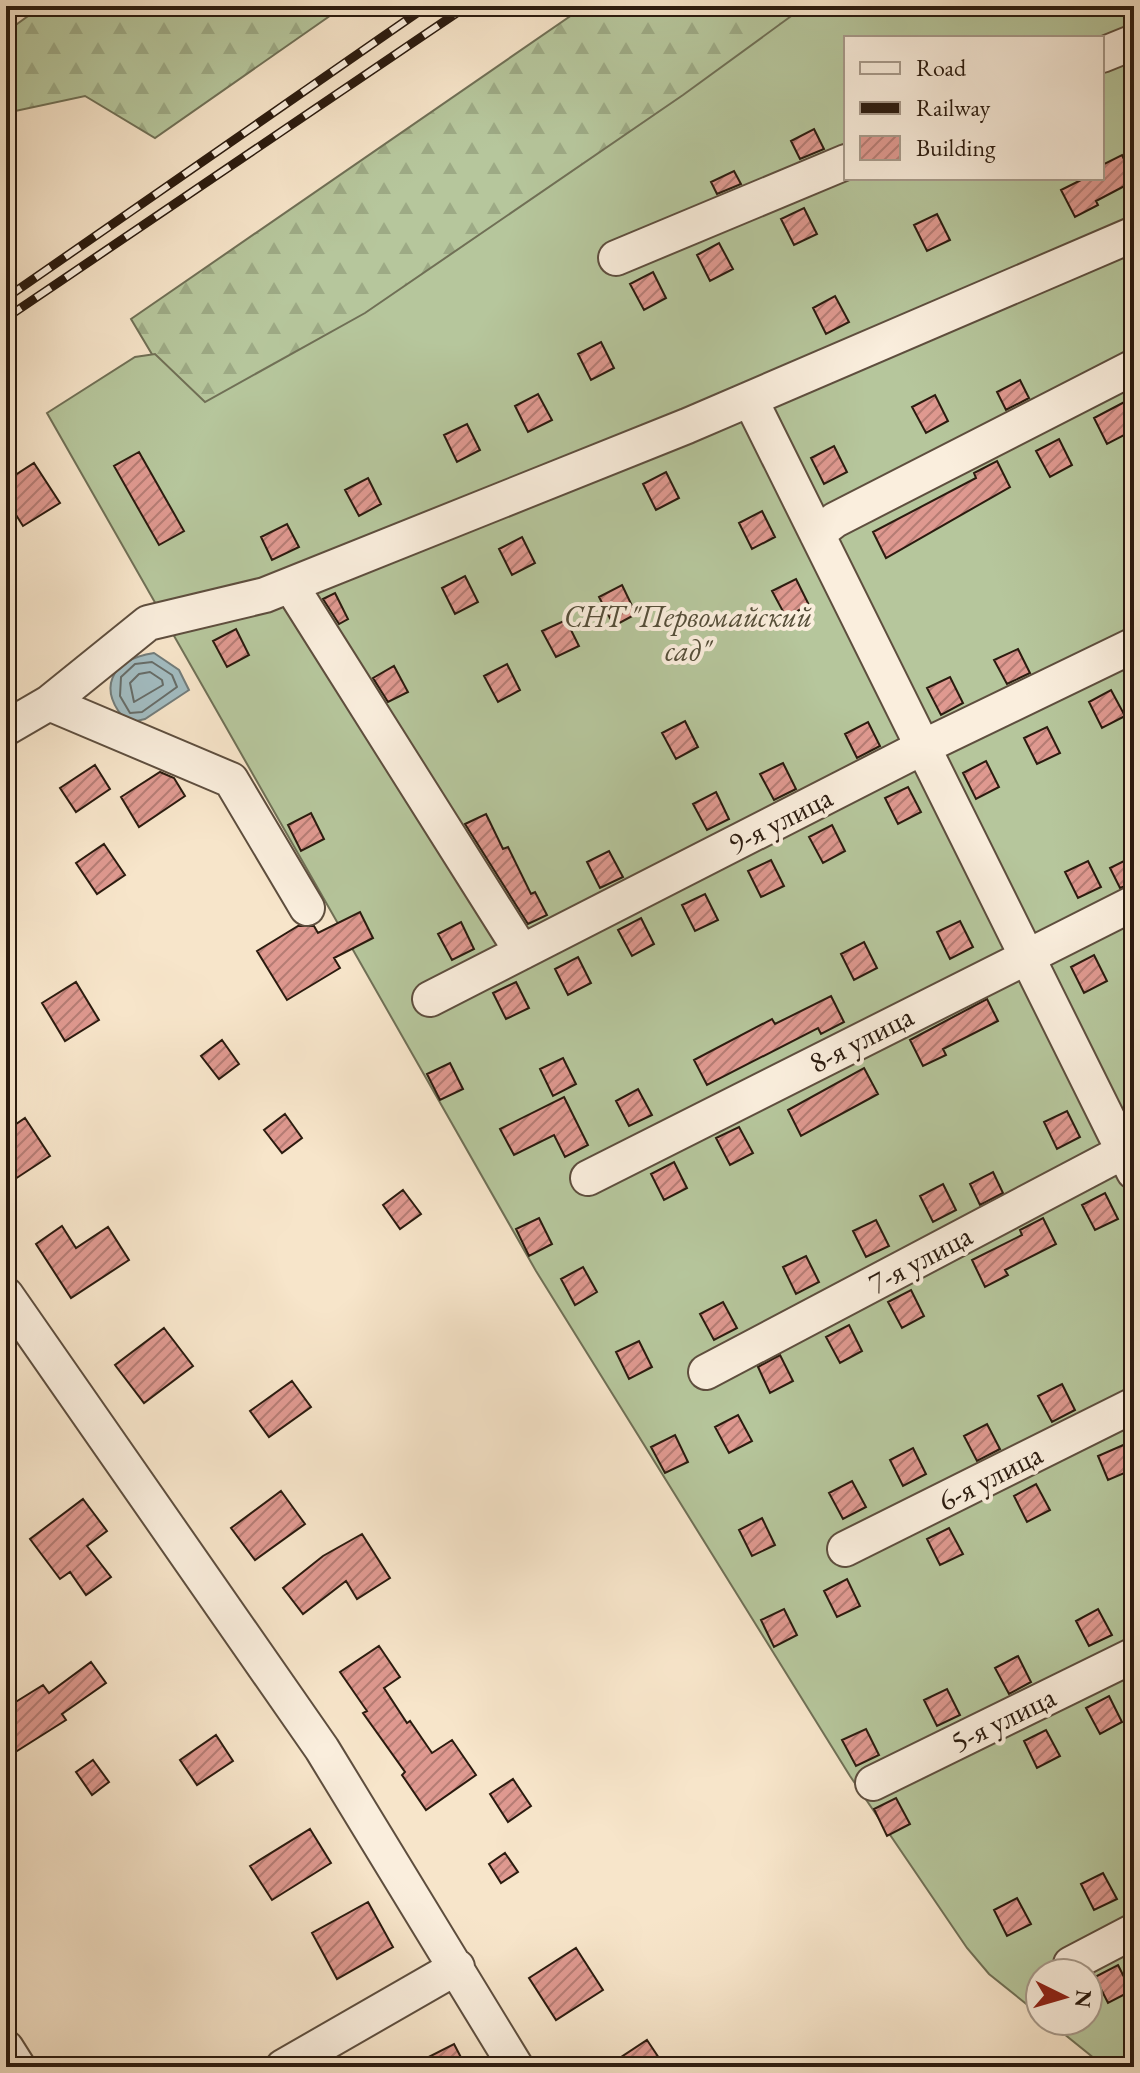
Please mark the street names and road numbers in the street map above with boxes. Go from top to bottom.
street label: 9-я улица [721,777,839,863]
street label: 8-я улица [802,996,920,1082]
street label: 7-я улица [861,1215,979,1303]
street label: 6-я улица [931,1434,1049,1520]
street label: 5-я улица [944,1677,1062,1761]

